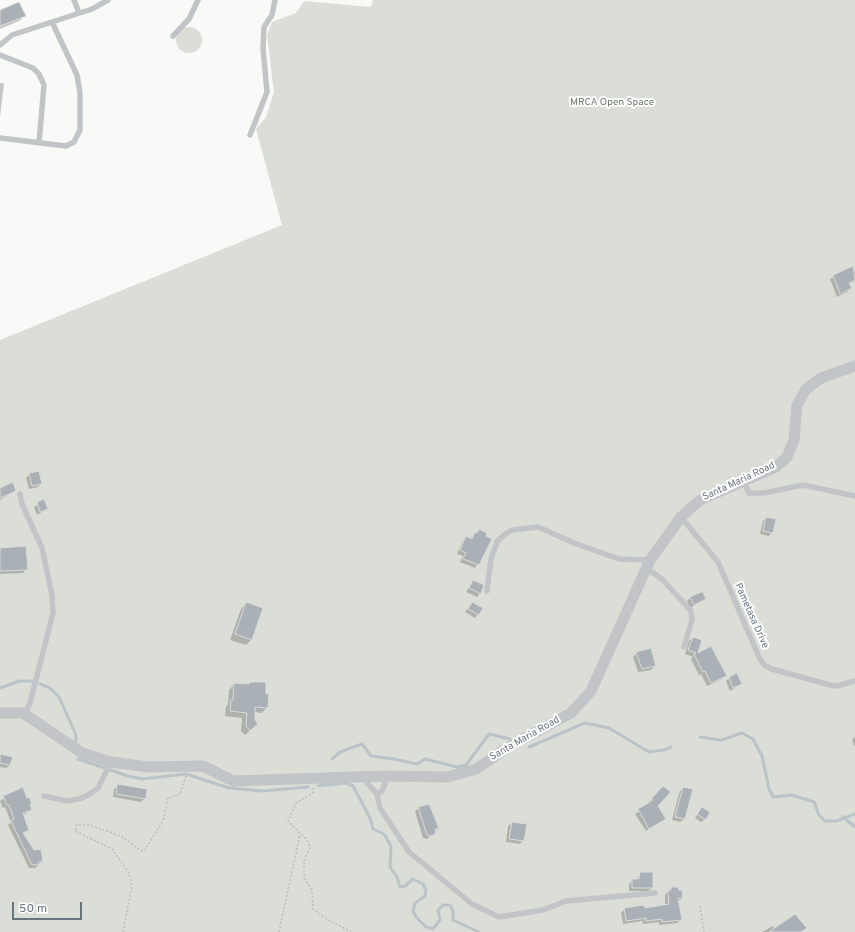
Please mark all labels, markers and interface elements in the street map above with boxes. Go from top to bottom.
park label: MRCA Open Space [570,97,654,109]
street label: Santa Maria Road [701,460,777,504]
street label: Pametasa Drive [731,581,771,651]
street label: Santa Maria Road [488,714,562,764]
scale bar [14,894,84,920]
text: 50 m [19,901,47,917]

